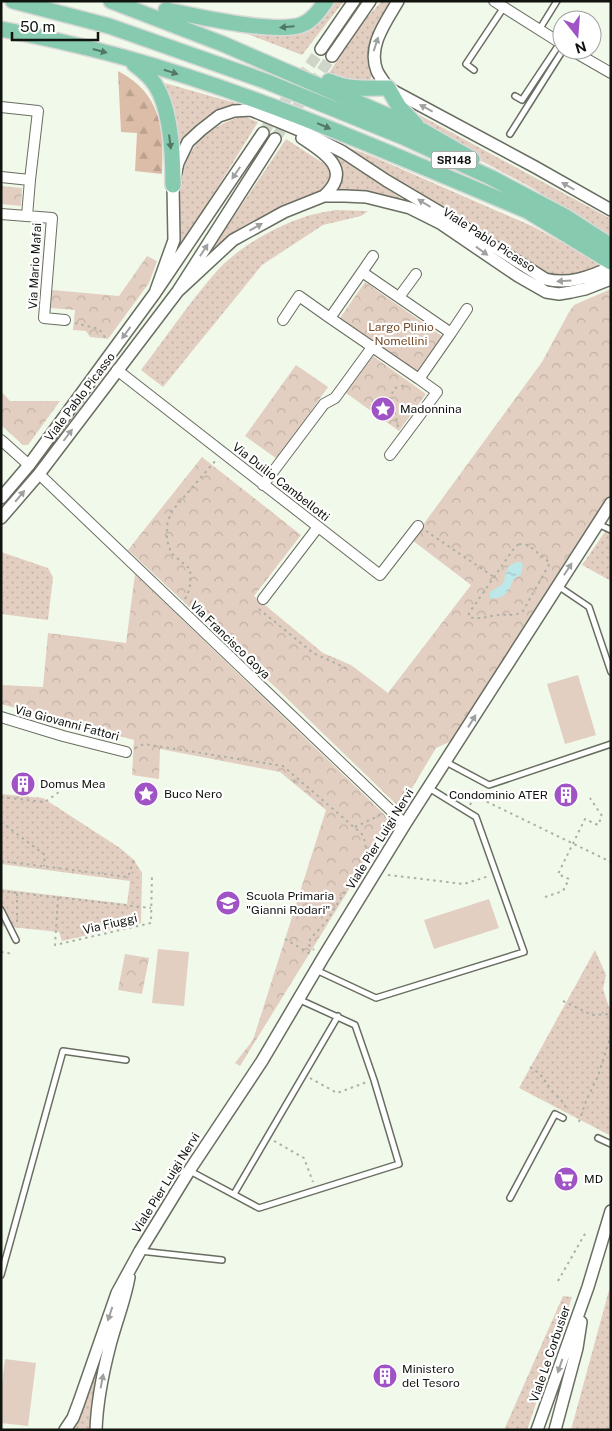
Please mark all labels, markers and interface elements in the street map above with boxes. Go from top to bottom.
scale bar [12,10,99,42]
north arrow [552,10,602,60]
text: 50 m [20,18,55,35]
one-way arrow [279,23,295,31]
one-way arrow [373,36,381,51]
text: N [573,38,588,57]
one-way arrow [93,47,108,55]
one-way arrow [164,68,179,76]
one-way arrow [419,104,433,112]
one-way arrow [317,122,332,130]
one-way arrow [166,134,174,150]
road number: SR148 [432,152,476,168]
one-way arrow [231,167,241,180]
one-way arrow [562,182,575,191]
one-way arrow [417,199,432,207]
street label: Viale Pablo Picasso [440,205,538,275]
street label: Via Mario Mafai [26,222,44,310]
one-way arrow [250,223,263,232]
one-way arrow [200,243,209,256]
one-way arrow [475,246,489,256]
one-way arrow [556,277,572,285]
park label: Largo Plinio Nomellini [368,320,434,348]
one-way arrow [121,326,131,340]
street label: Viale Pablo Picasso [42,350,118,444]
place icon: Madonnina [370,396,396,422]
place label: Madonnina [400,402,462,416]
one-way arrow [63,428,73,442]
street label: Via Duilio Cambellotti [230,440,332,524]
one-way arrow [14,490,25,502]
one-way arrow [564,563,573,576]
street label: Via Francisco Goya [187,598,273,682]
street label: Via Giovanni Fattori [13,702,121,744]
one-way arrow [467,714,476,728]
building icon: Domus Mea [10,771,36,797]
place label: Domus Mea [40,777,105,791]
place icon: Buco Nero [133,781,159,807]
building icon: Condominio ATER [553,782,579,808]
street label: Viale Pier Luigi Nervi [343,786,417,892]
place label: Buco Nero [164,787,222,801]
place label: Condominio ATER [449,788,548,802]
place label: Scuola Primaria "Gianni Rodari" [246,889,334,917]
school or university icon: Scuola Primaria "Gianni Rodari" [215,890,241,916]
street label: Via Fiuggi [81,911,139,937]
street label: Viale Pier Luigi Nervi [129,1130,203,1236]
supermarket icon: MD [553,1166,579,1192]
place label: MD [584,1172,603,1186]
street label: Viale Le Corbusier [527,1304,573,1404]
one-way arrow [105,1306,113,1321]
one-way arrow [556,1359,564,1374]
place label: Ministero del Tesoro [402,1362,460,1390]
building icon: Ministero del Tesoro [372,1363,398,1389]
one-way arrow [98,1374,106,1389]

